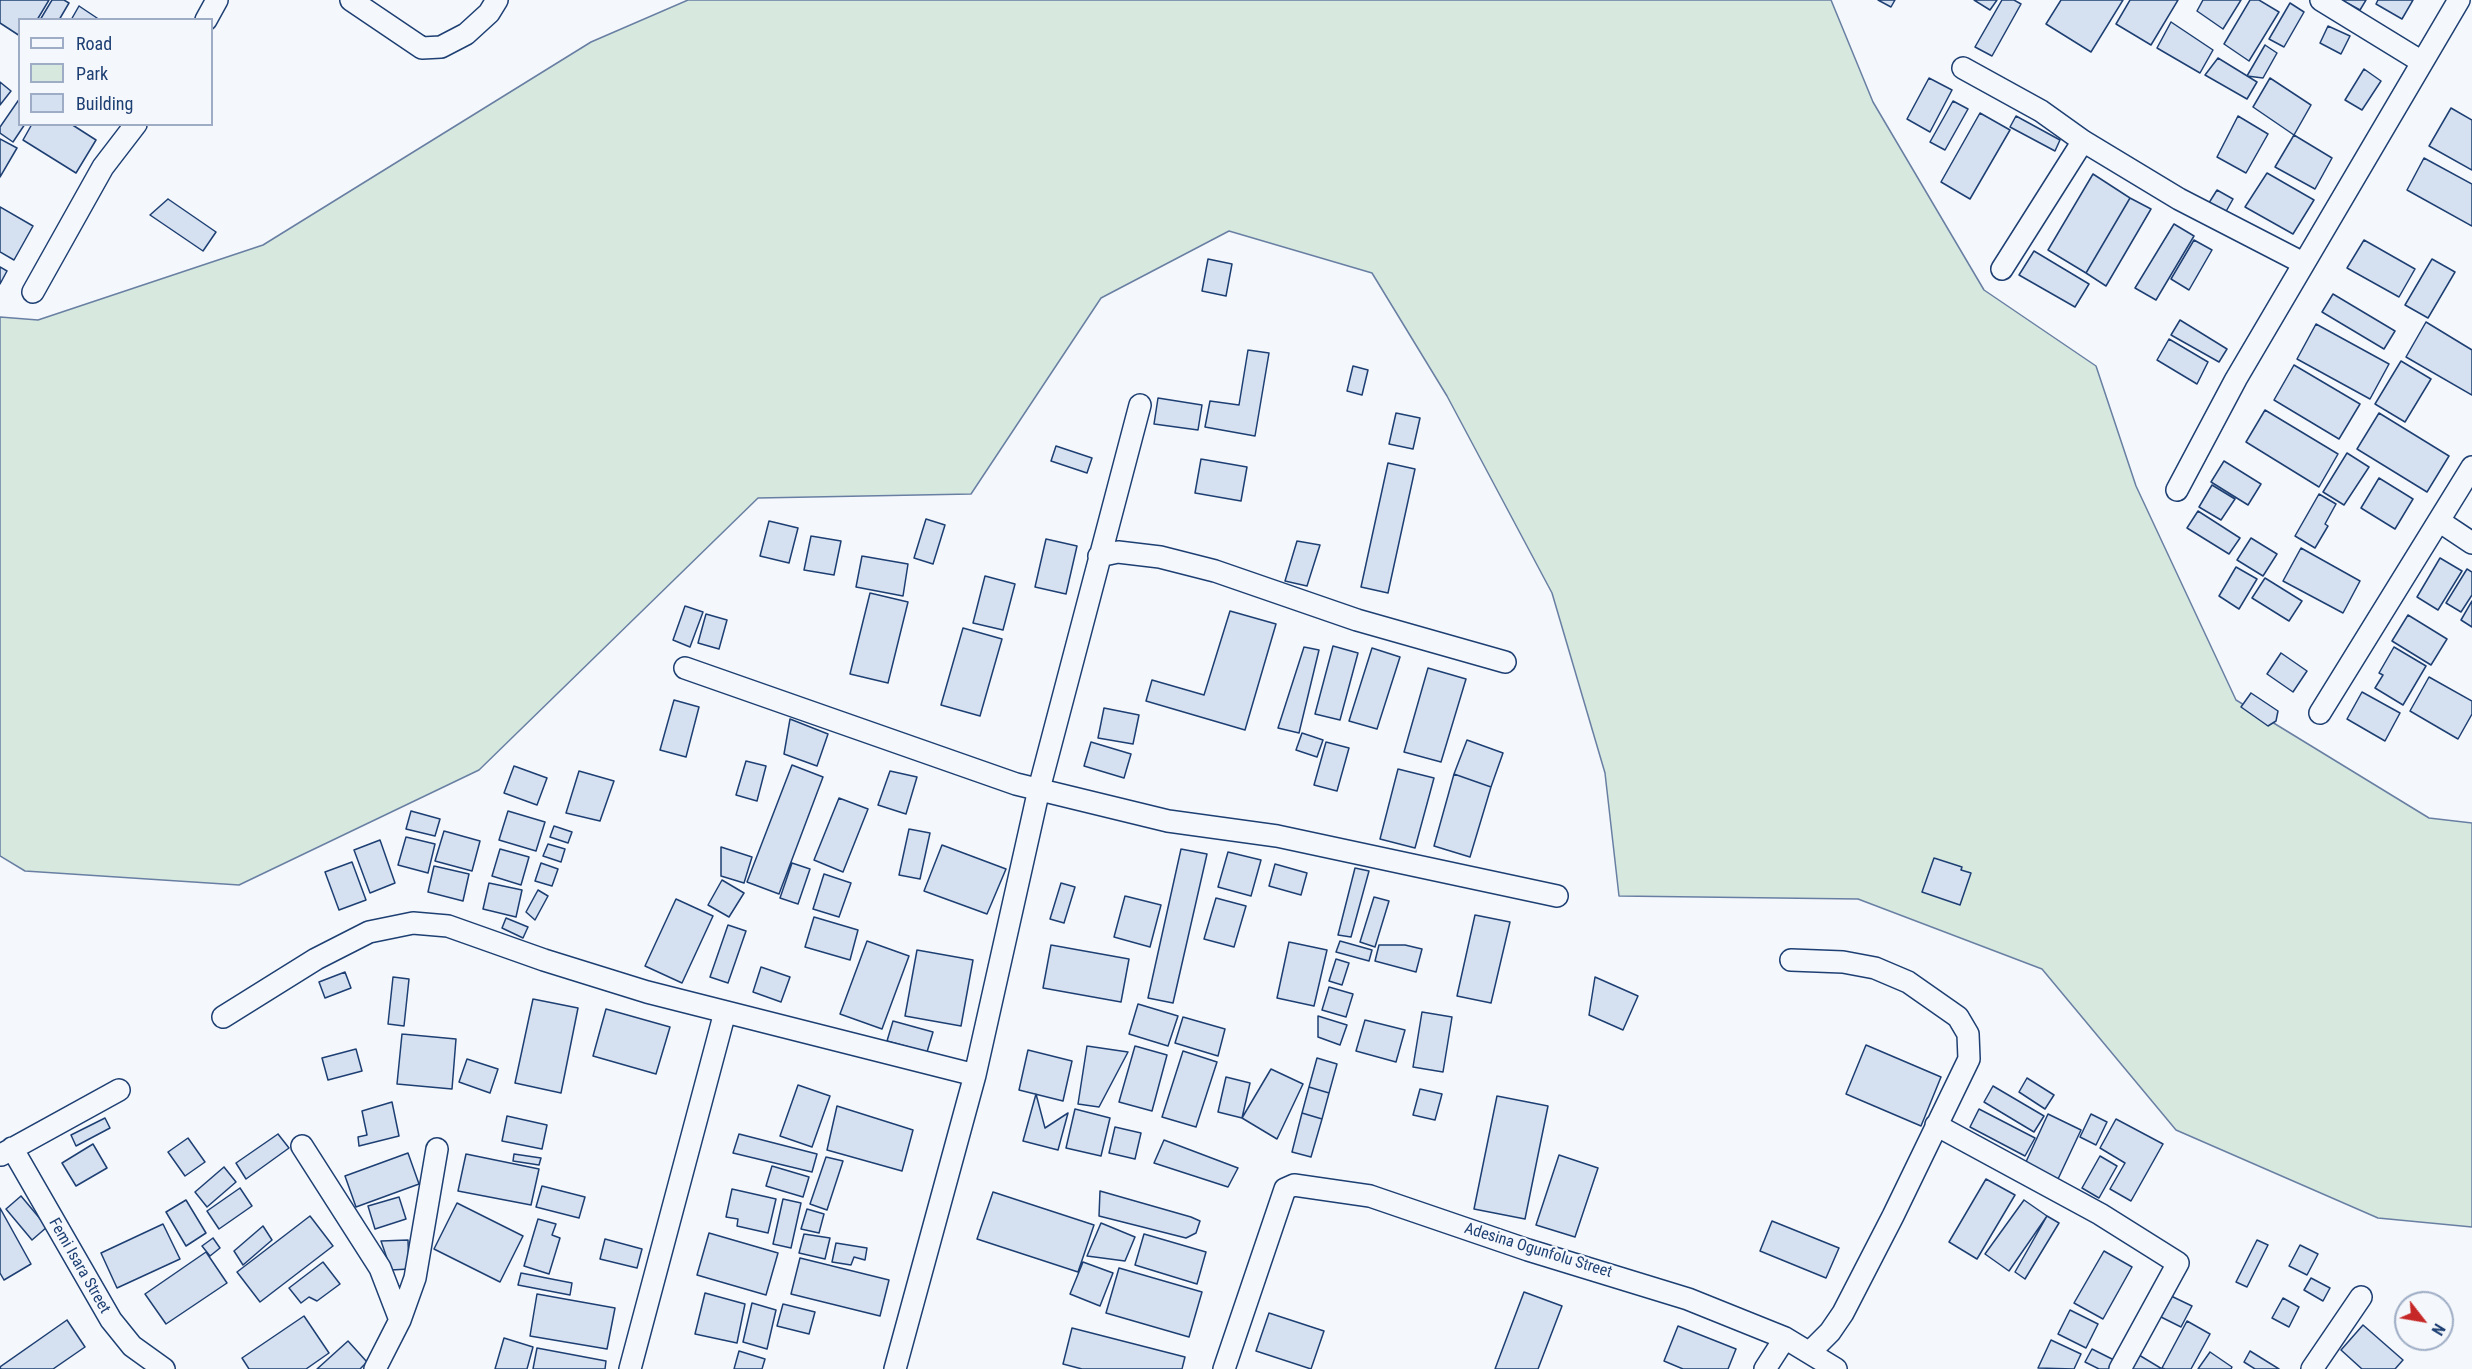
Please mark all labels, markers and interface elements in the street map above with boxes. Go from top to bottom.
legend [18,18,213,126]
text: Road [76,33,112,54]
text: Park [76,63,108,84]
text: Building [76,93,133,114]
street label: Femi Isara Street [44,1215,114,1317]
street label: Adesina Ogunfolu Street [1462,1219,1614,1283]
north arrow [2394,1291,2454,1351]
text: N [2427,1320,2449,1339]

